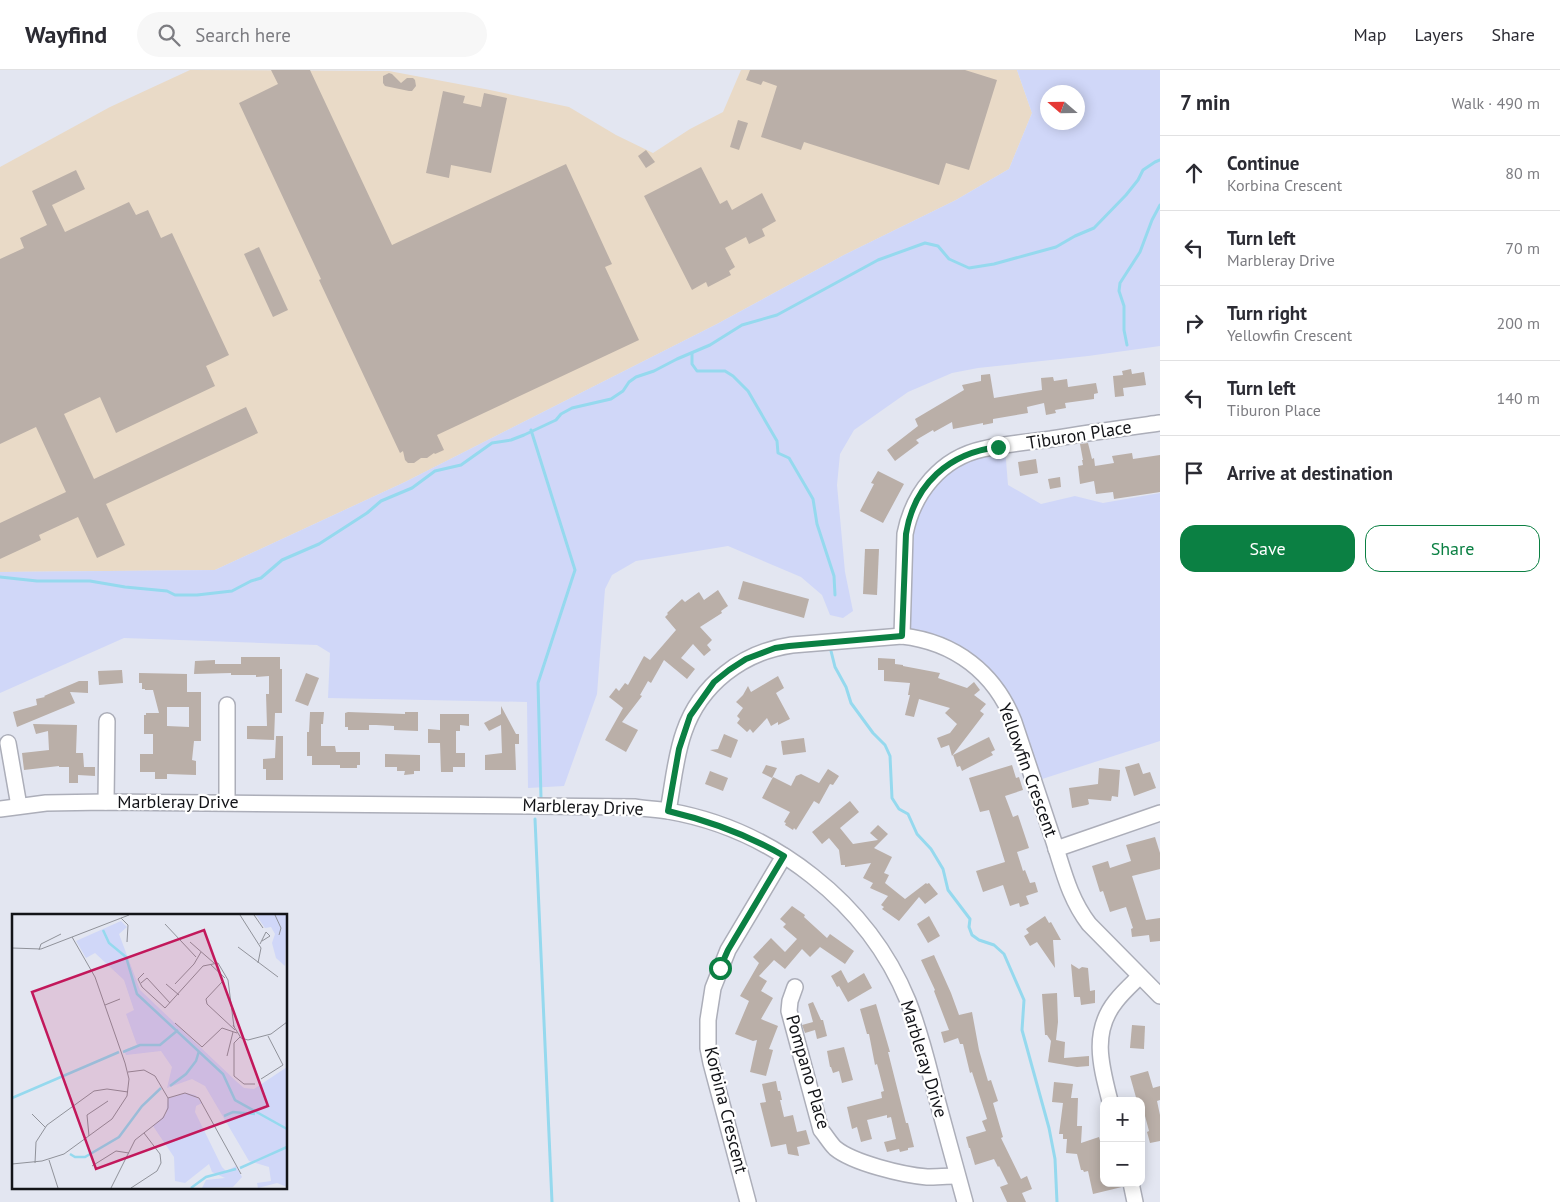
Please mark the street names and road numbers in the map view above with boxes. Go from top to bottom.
street label: Tiburon Place [1025,415,1133,454]
street label: Yellowfin Crescent [994,700,1063,840]
street label: Marbleray Drive [117,790,239,813]
street label: Marbleray Drive [522,793,644,820]
street label: Marbleray Drive [896,997,953,1120]
street label: Pompano Place [781,1012,836,1132]
street label: Korbina Crescent [700,1044,753,1176]

